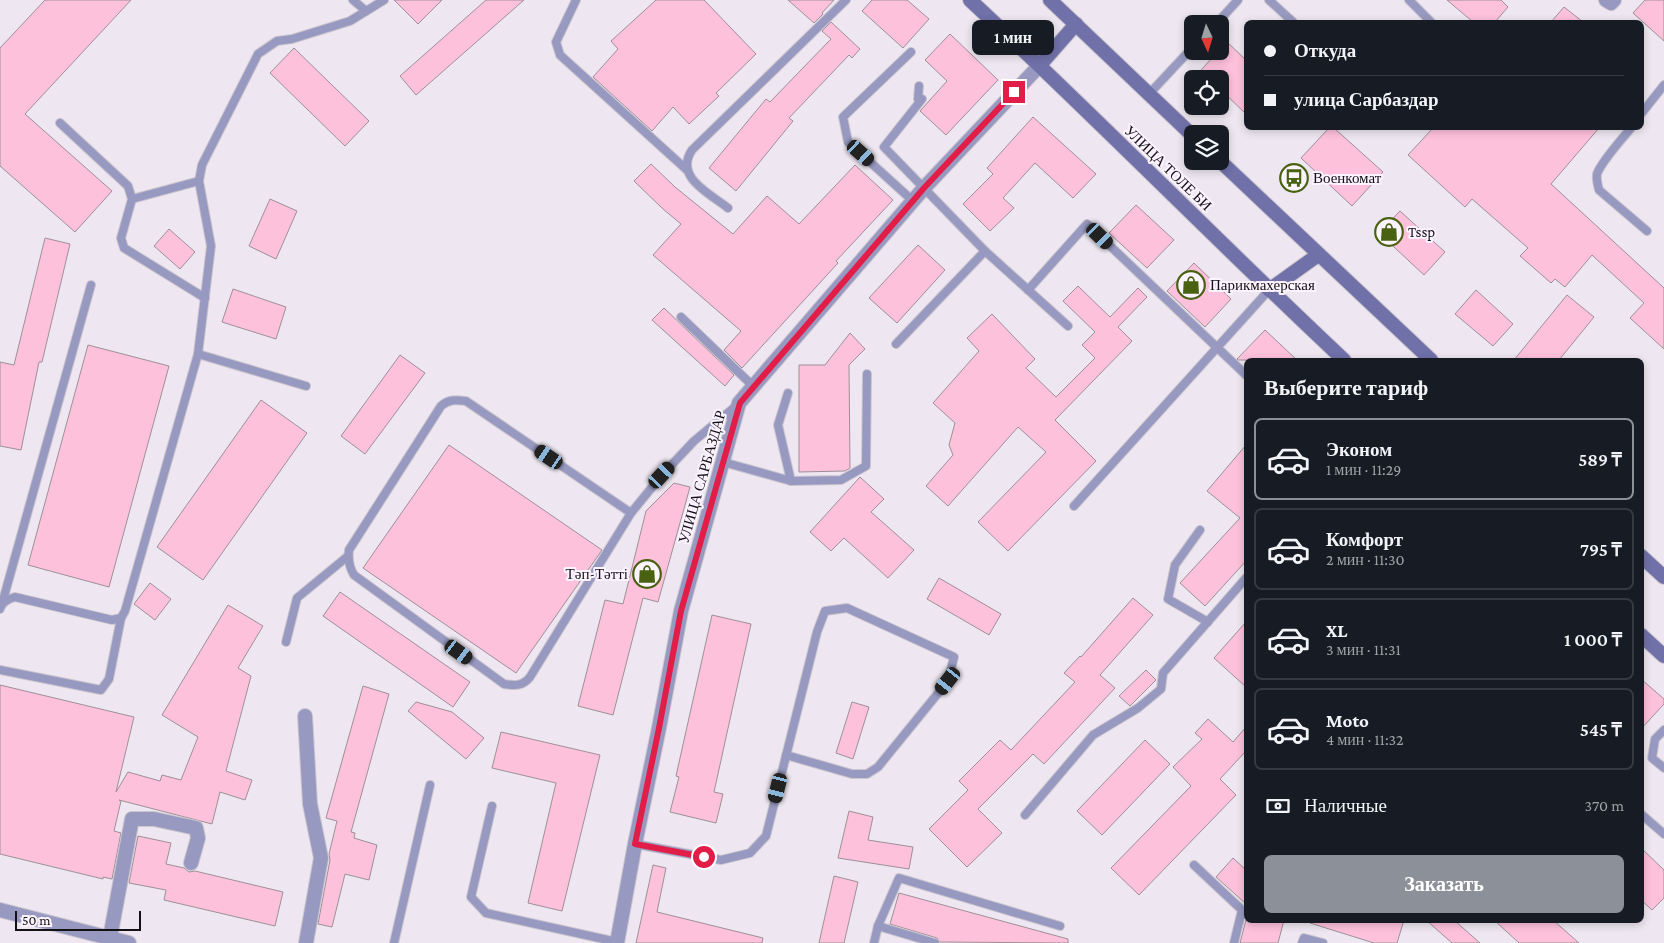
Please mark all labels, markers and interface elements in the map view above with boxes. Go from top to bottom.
north arrow [1184,15,1229,60]
map controls [1184,15,1229,170]
callout: 1 мин [973,19,1055,54]
text: 1 мин [994,29,1032,46]
text: Откуда [1294,40,1356,61]
button: locate [1184,70,1229,115]
route end [1003,81,1025,103]
text: улица Сарбаздар [1294,89,1439,110]
street label: УЛИЦА ТОЛЕ БИ [1121,122,1215,214]
button: layers [1184,125,1229,170]
car [844,137,877,169]
bus stop icon: Военкомат [1279,163,1309,193]
place label: Военкомат [1313,170,1382,186]
shop icon: Tssp [1374,217,1404,247]
car [1084,220,1116,252]
place label: Tssp [1408,224,1435,241]
shop icon: Парикмахерская [1176,270,1206,300]
place label: Парикмахерская [1210,277,1315,293]
text: Выберите тариф [1264,375,1428,400]
street label: УЛИЦА САРБАЗДАР [675,409,729,545]
icon: car [1266,437,1311,482]
text: Эконом [1326,439,1392,460]
car [532,442,565,472]
text: 589 ₸ [1578,449,1622,470]
car [646,459,677,491]
text: 1 мин · 11:29 [1326,461,1401,478]
icon: car [1266,527,1311,572]
text: Комфорт [1326,529,1403,550]
text: 795 ₸ [1580,539,1622,560]
text: 2 мин · 11:30 [1326,551,1405,568]
shop icon: Тәп-Тәтті [632,559,662,589]
place label: Тәп-Тәтті [566,566,628,582]
icon: car [1266,617,1311,662]
text: XL [1326,620,1348,641]
text: 1 000 ₸ [1564,629,1622,650]
car [442,637,475,667]
text: 3 мин · 11:31 [1326,641,1401,658]
car [932,665,963,697]
icon: car [1266,707,1311,752]
text: Moto [1326,710,1369,731]
text: 545 ₸ [1580,719,1622,740]
text: 4 мин · 11:32 [1326,731,1404,748]
car [767,772,788,804]
icon: cash [1264,792,1292,820]
text: Наличные [1304,795,1387,816]
text: 370 m [1585,797,1624,814]
route start [693,846,715,868]
button: Заказать [1264,855,1624,913]
scale bar [15,908,141,931]
text: 50 m [22,912,50,928]

